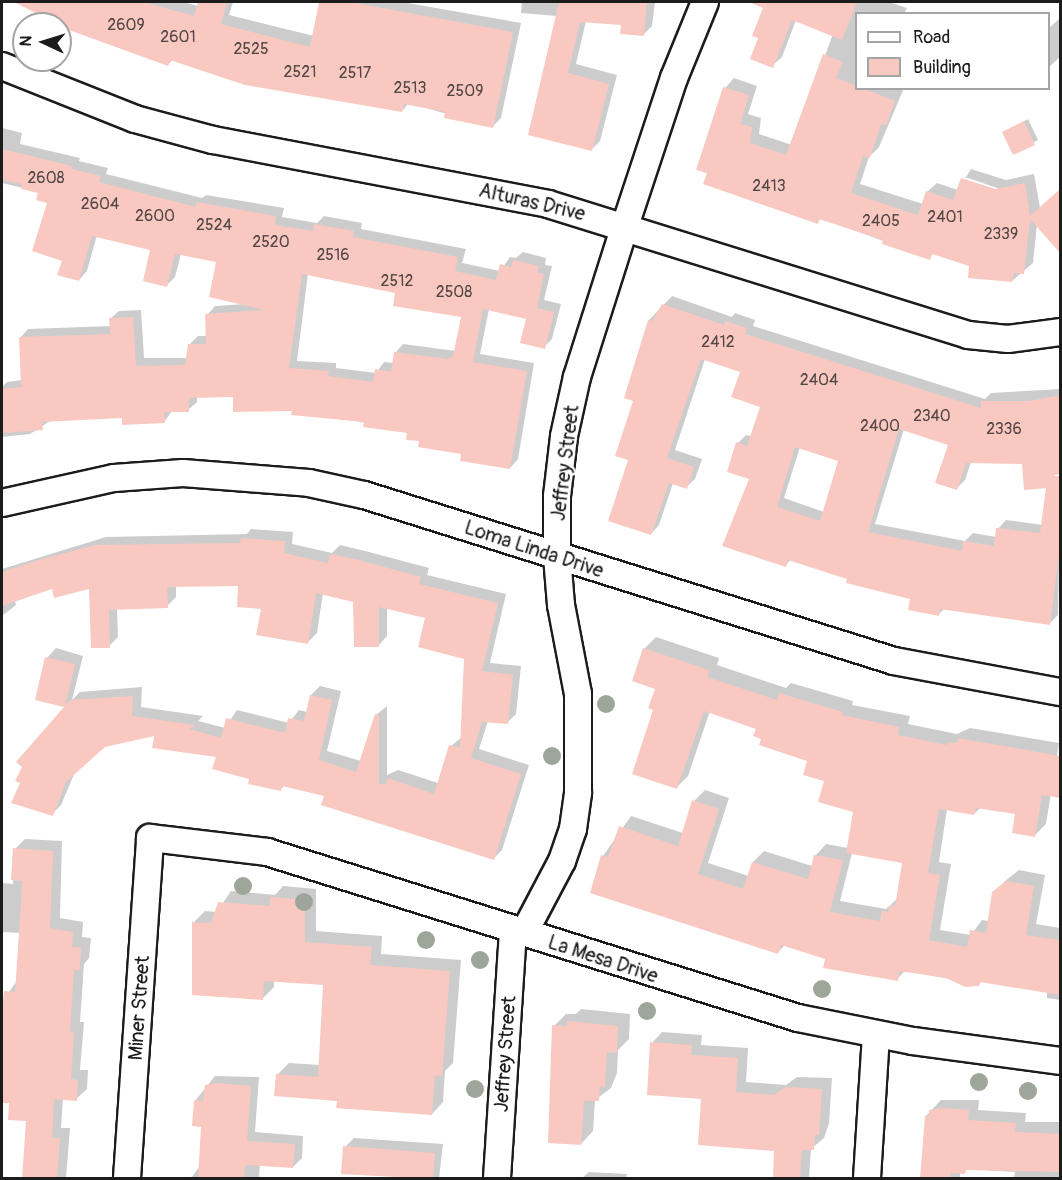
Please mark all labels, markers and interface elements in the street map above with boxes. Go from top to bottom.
north arrow [12,12,72,72]
legend [855,12,1050,90]
house number: 2609 [107,15,145,35]
text: Road [913,26,950,49]
house number: 2601 [160,27,196,47]
text: N [16,35,36,47]
house number: 2525 [233,39,269,59]
text: Building [913,56,971,79]
house number: 2521 [284,62,316,82]
house number: 2517 [339,63,371,83]
house number: 2513 [394,78,426,98]
house number: 2509 [447,81,483,101]
house number: 2608 [27,168,65,188]
house number: 2413 [752,176,786,196]
street label: Alturas Drive [477,178,587,226]
house number: 2604 [81,194,119,214]
house number: 2600 [135,206,175,226]
house number: 2401 [927,207,963,227]
house number: 2405 [862,211,900,231]
house number: 2524 [196,215,232,235]
house number: 2339 [984,224,1018,244]
house number: 2520 [252,232,290,252]
house number: 2516 [316,245,350,265]
house number: 2512 [381,271,413,291]
house number: 2508 [436,282,472,302]
house number: 2412 [701,332,735,352]
house number: 2404 [800,370,838,390]
street label: Jeffrey Street [546,404,584,522]
house number: 2340 [913,406,951,426]
house number: 2400 [860,416,900,436]
house number: 2336 [986,419,1022,439]
street label: Loma Linda Drive [461,515,607,583]
street label: La Mesa Drive [545,930,661,988]
street label: Miner Street [123,955,155,1061]
street label: Jeffrey Street [489,995,521,1113]

